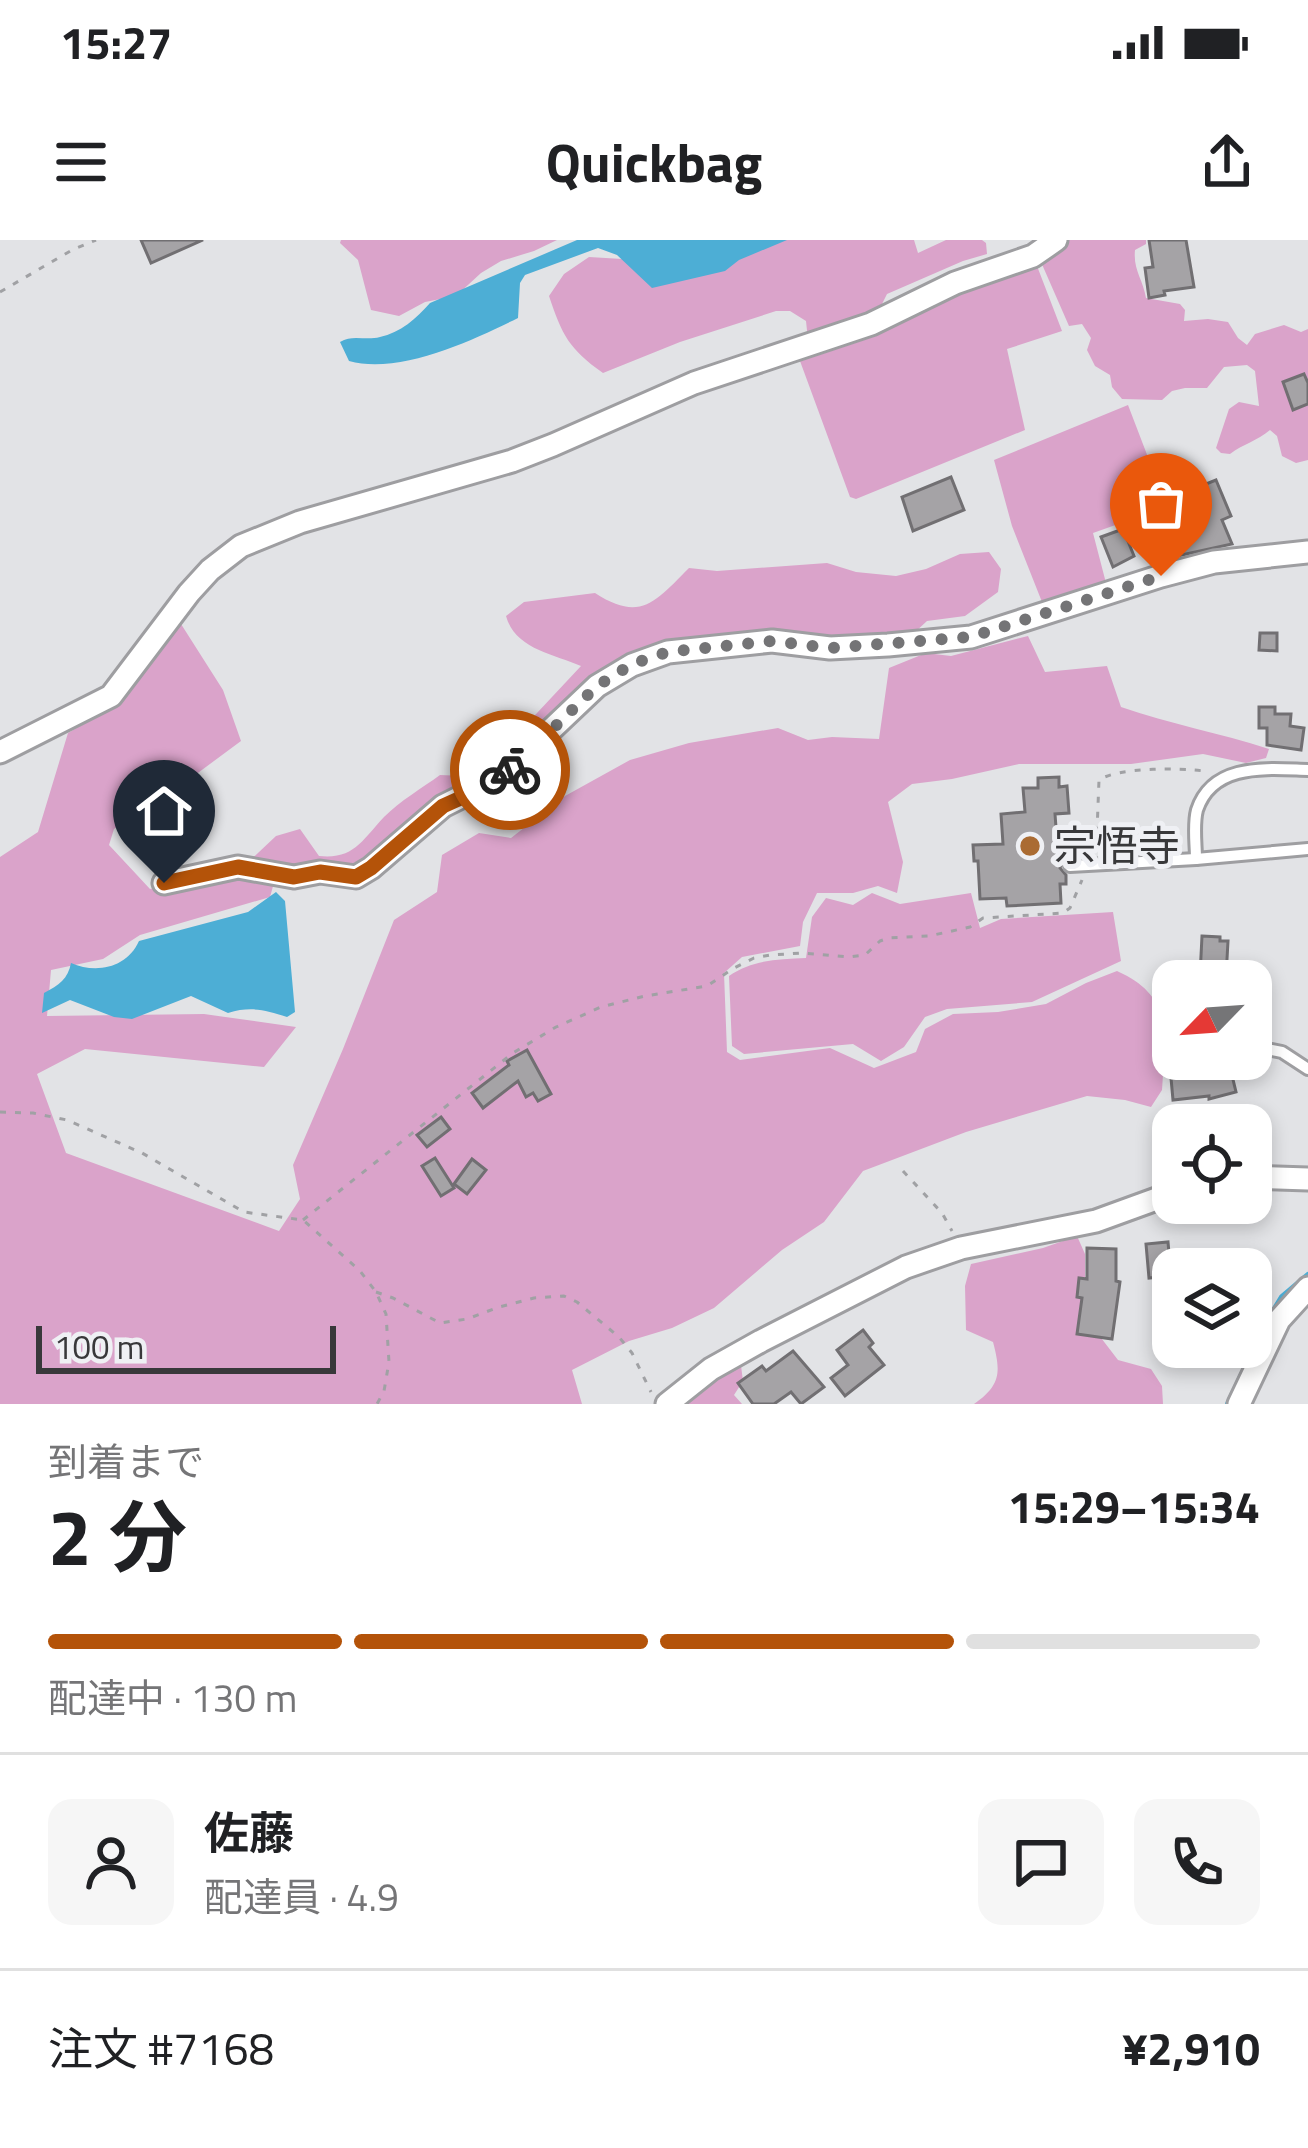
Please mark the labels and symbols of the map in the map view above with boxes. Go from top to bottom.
pin [1110,453,1212,576]
courier [450,710,570,830]
pin [113,760,215,883]
place label: 宗悟寺 [1054,813,1180,877]
marker: 宗悟寺 [1017,833,1043,859]
north arrow [1152,960,1272,1080]
scale bar [36,1320,336,1373]

